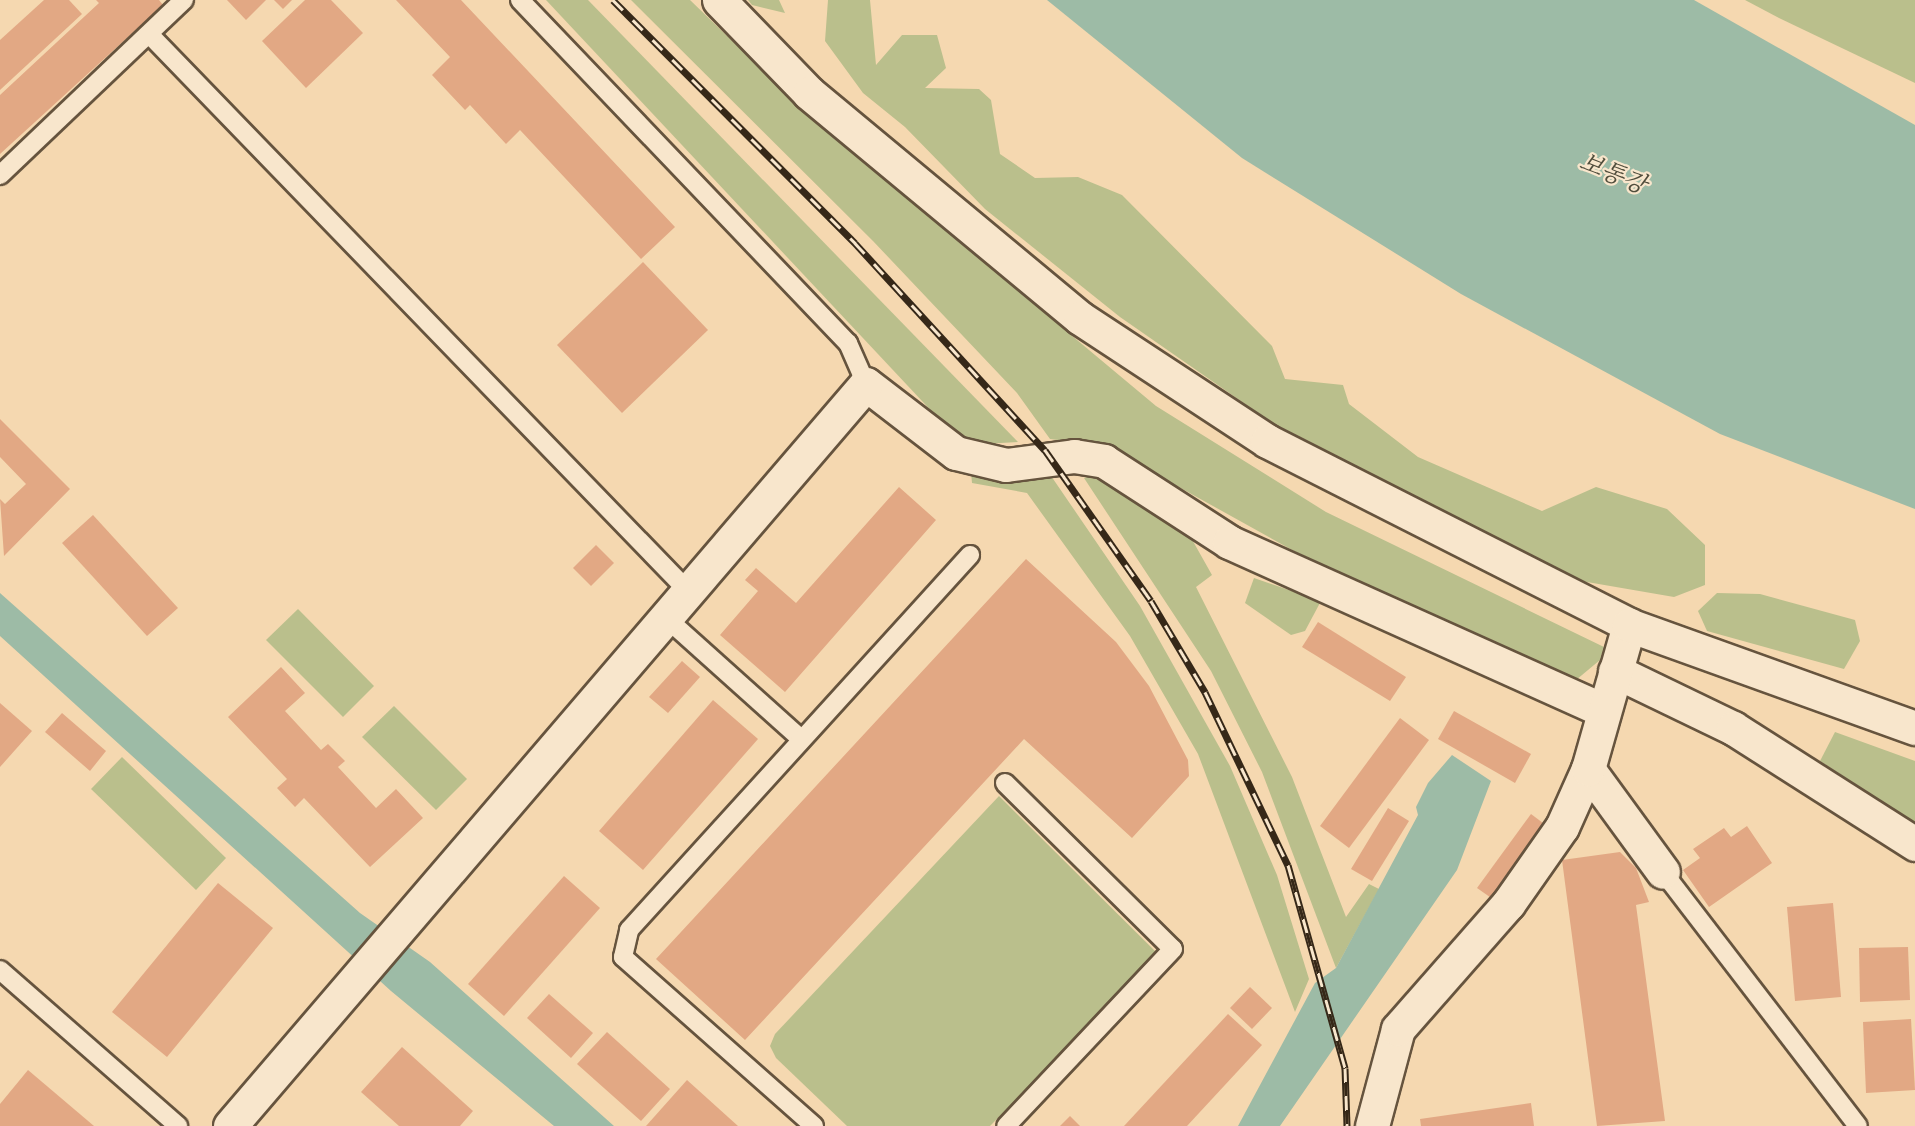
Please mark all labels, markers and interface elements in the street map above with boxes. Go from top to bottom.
water label: 보통강 [1575,147,1651,199]

